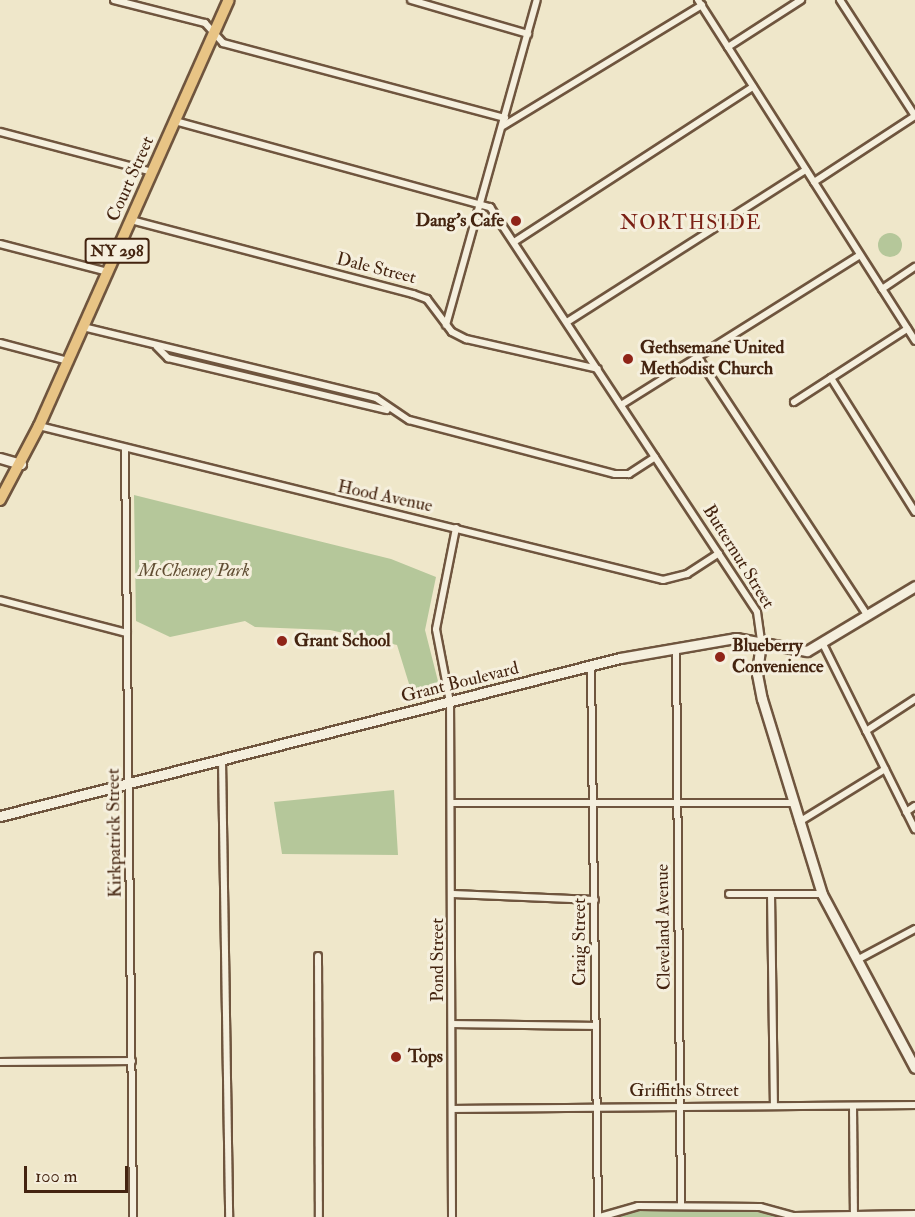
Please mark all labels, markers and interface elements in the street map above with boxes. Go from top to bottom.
street label: Court Street [103,133,159,225]
place label: Dang's Cafe [416,210,504,232]
district label: NORTHSIDE [620,210,762,234]
marker: Dang's Cafe [509,214,523,228]
road number: NY 298 [84,238,150,264]
street label: Dale Street [334,249,418,289]
place label: Gethsemane United Methodist Church [640,338,784,380]
marker: Gethsemane United Methodist Church [621,352,635,366]
street label: Hood Avenue [336,476,434,518]
street label: Butternut Street [697,501,779,613]
park label: McChesney Park [138,560,250,582]
place label: Grant School [294,630,391,652]
marker: Grant School [275,634,289,648]
place label: Blueberry Convenience [732,636,824,678]
marker: Blueberry Convenience [713,650,727,664]
street label: Grant Boulevard [399,658,521,708]
street label: Kirkpatrick Street [103,768,127,898]
street label: Cleveland Avenue [652,864,676,990]
street label: Craig Street [569,898,591,986]
street label: Pond Street [427,918,449,1002]
place label: Tops [408,1046,443,1068]
marker: Tops [389,1050,403,1064]
street label: Griffiths Street [629,1080,739,1102]
scale bar [27,1154,130,1192]
text: 100 m [35,1165,78,1188]

